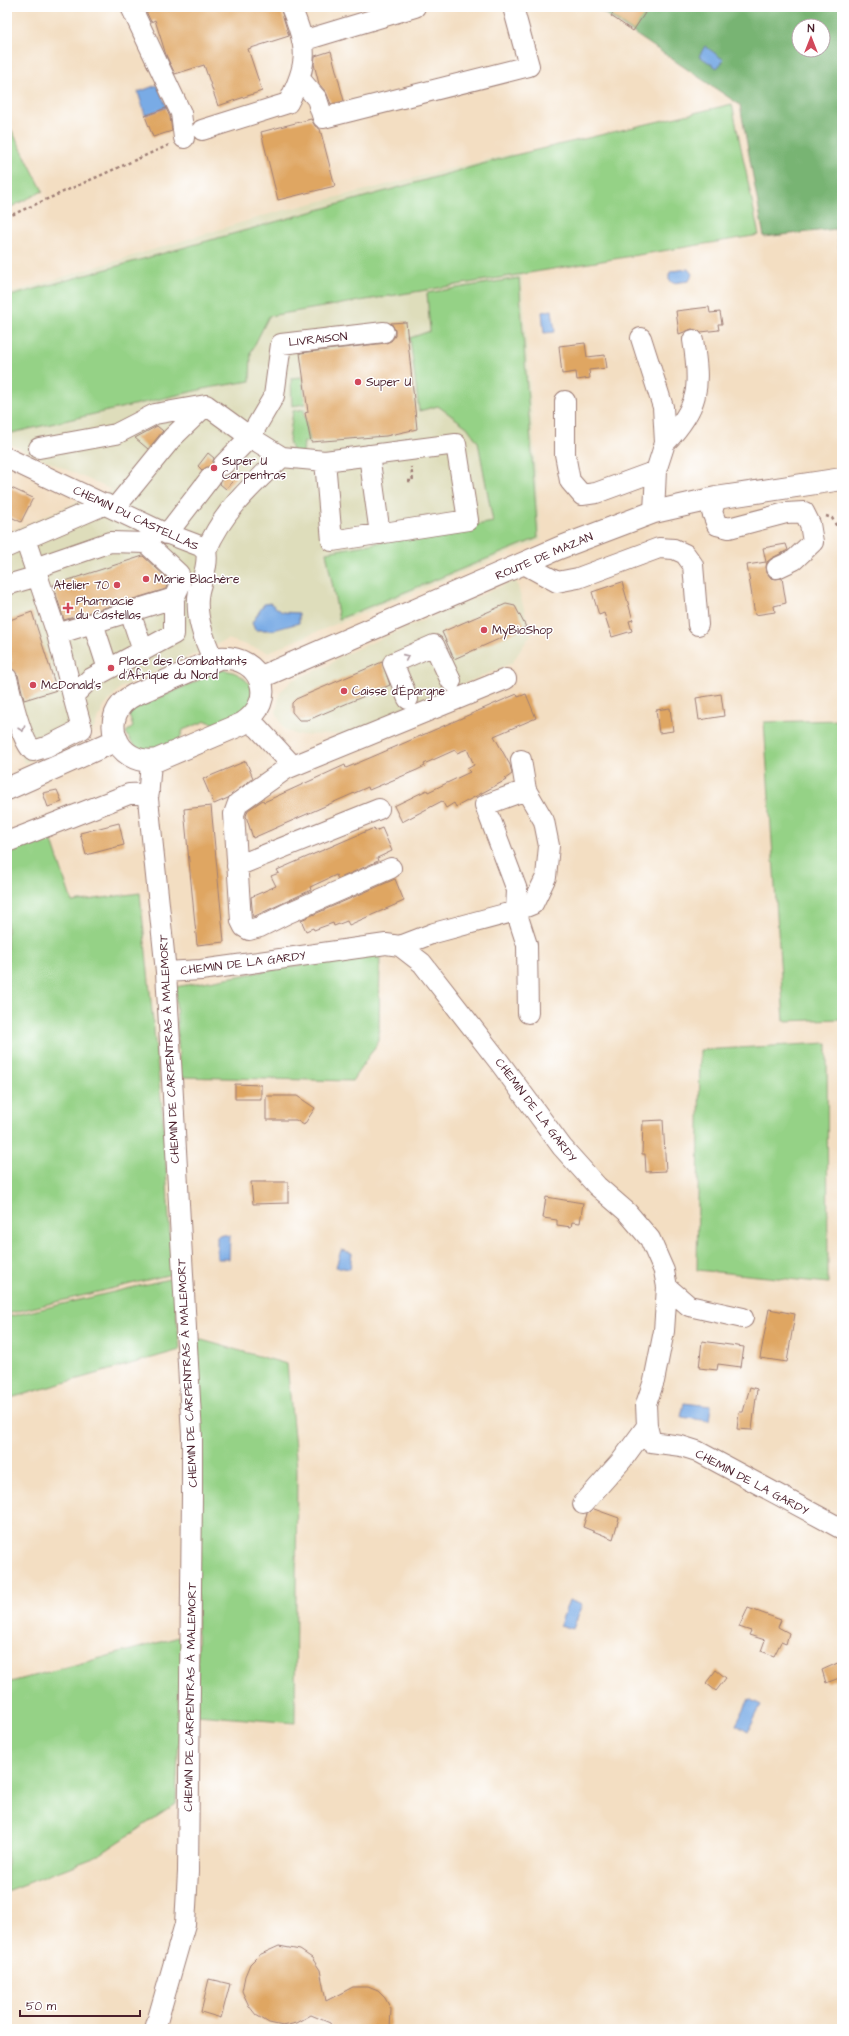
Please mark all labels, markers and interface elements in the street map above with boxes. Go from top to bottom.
north arrow [791,18,831,58]
text: N [808,21,815,36]
street label: LIVRAISON [288,328,349,351]
place label: Super U [366,374,411,391]
marker: Super U [353,377,363,387]
place label: Super U Carpentras [222,453,286,484]
marker: Super U Carpentras [209,463,219,473]
street label: CHEMIN DU CASTELLAS [70,482,202,555]
street label: ROUTE DE MAZAN [493,528,596,585]
place label: Marie Blachère [154,571,240,588]
marker: Marie Blachère [141,574,151,584]
place label: Atelier 70 [53,577,109,594]
marker: Atelier 70 [112,580,122,590]
place label: Pharmacie du Castellas [76,593,141,624]
marker: Pharmacie du Castellas [63,603,73,613]
place label: MyBioShop [492,622,553,640]
marker: MyBioShop [479,625,489,635]
place label: Place des Combattants d’Afrique du Nord [119,653,247,684]
one-way arrow [401,654,409,662]
marker: Place des Combattants d’Afrique du Nord [106,663,116,673]
place label: McDonald's [41,677,101,694]
marker: McDonald's [28,680,38,690]
place label: Caisse d'Épargne [352,683,446,701]
marker: Caisse d'Épargne [339,686,349,696]
one-way arrow [17,726,26,733]
street label: CHEMIN DE CARPENTRAS À MALEMORT [155,933,184,1164]
street label: CHEMIN DE LA GARDY [179,947,307,980]
street label: CHEMIN DE LA GARDY [491,1055,581,1166]
street label: CHEMIN DE CARPENTRAS À MALEMORT [173,1257,202,1488]
street label: CHEMIN DE LA GARDY [692,1445,812,1520]
street label: CHEMIN DE CARPENTRAS À MALEMORT [180,1582,201,1812]
scale bar [20,1992,140,2018]
text: 50 m [26,1998,57,2015]

